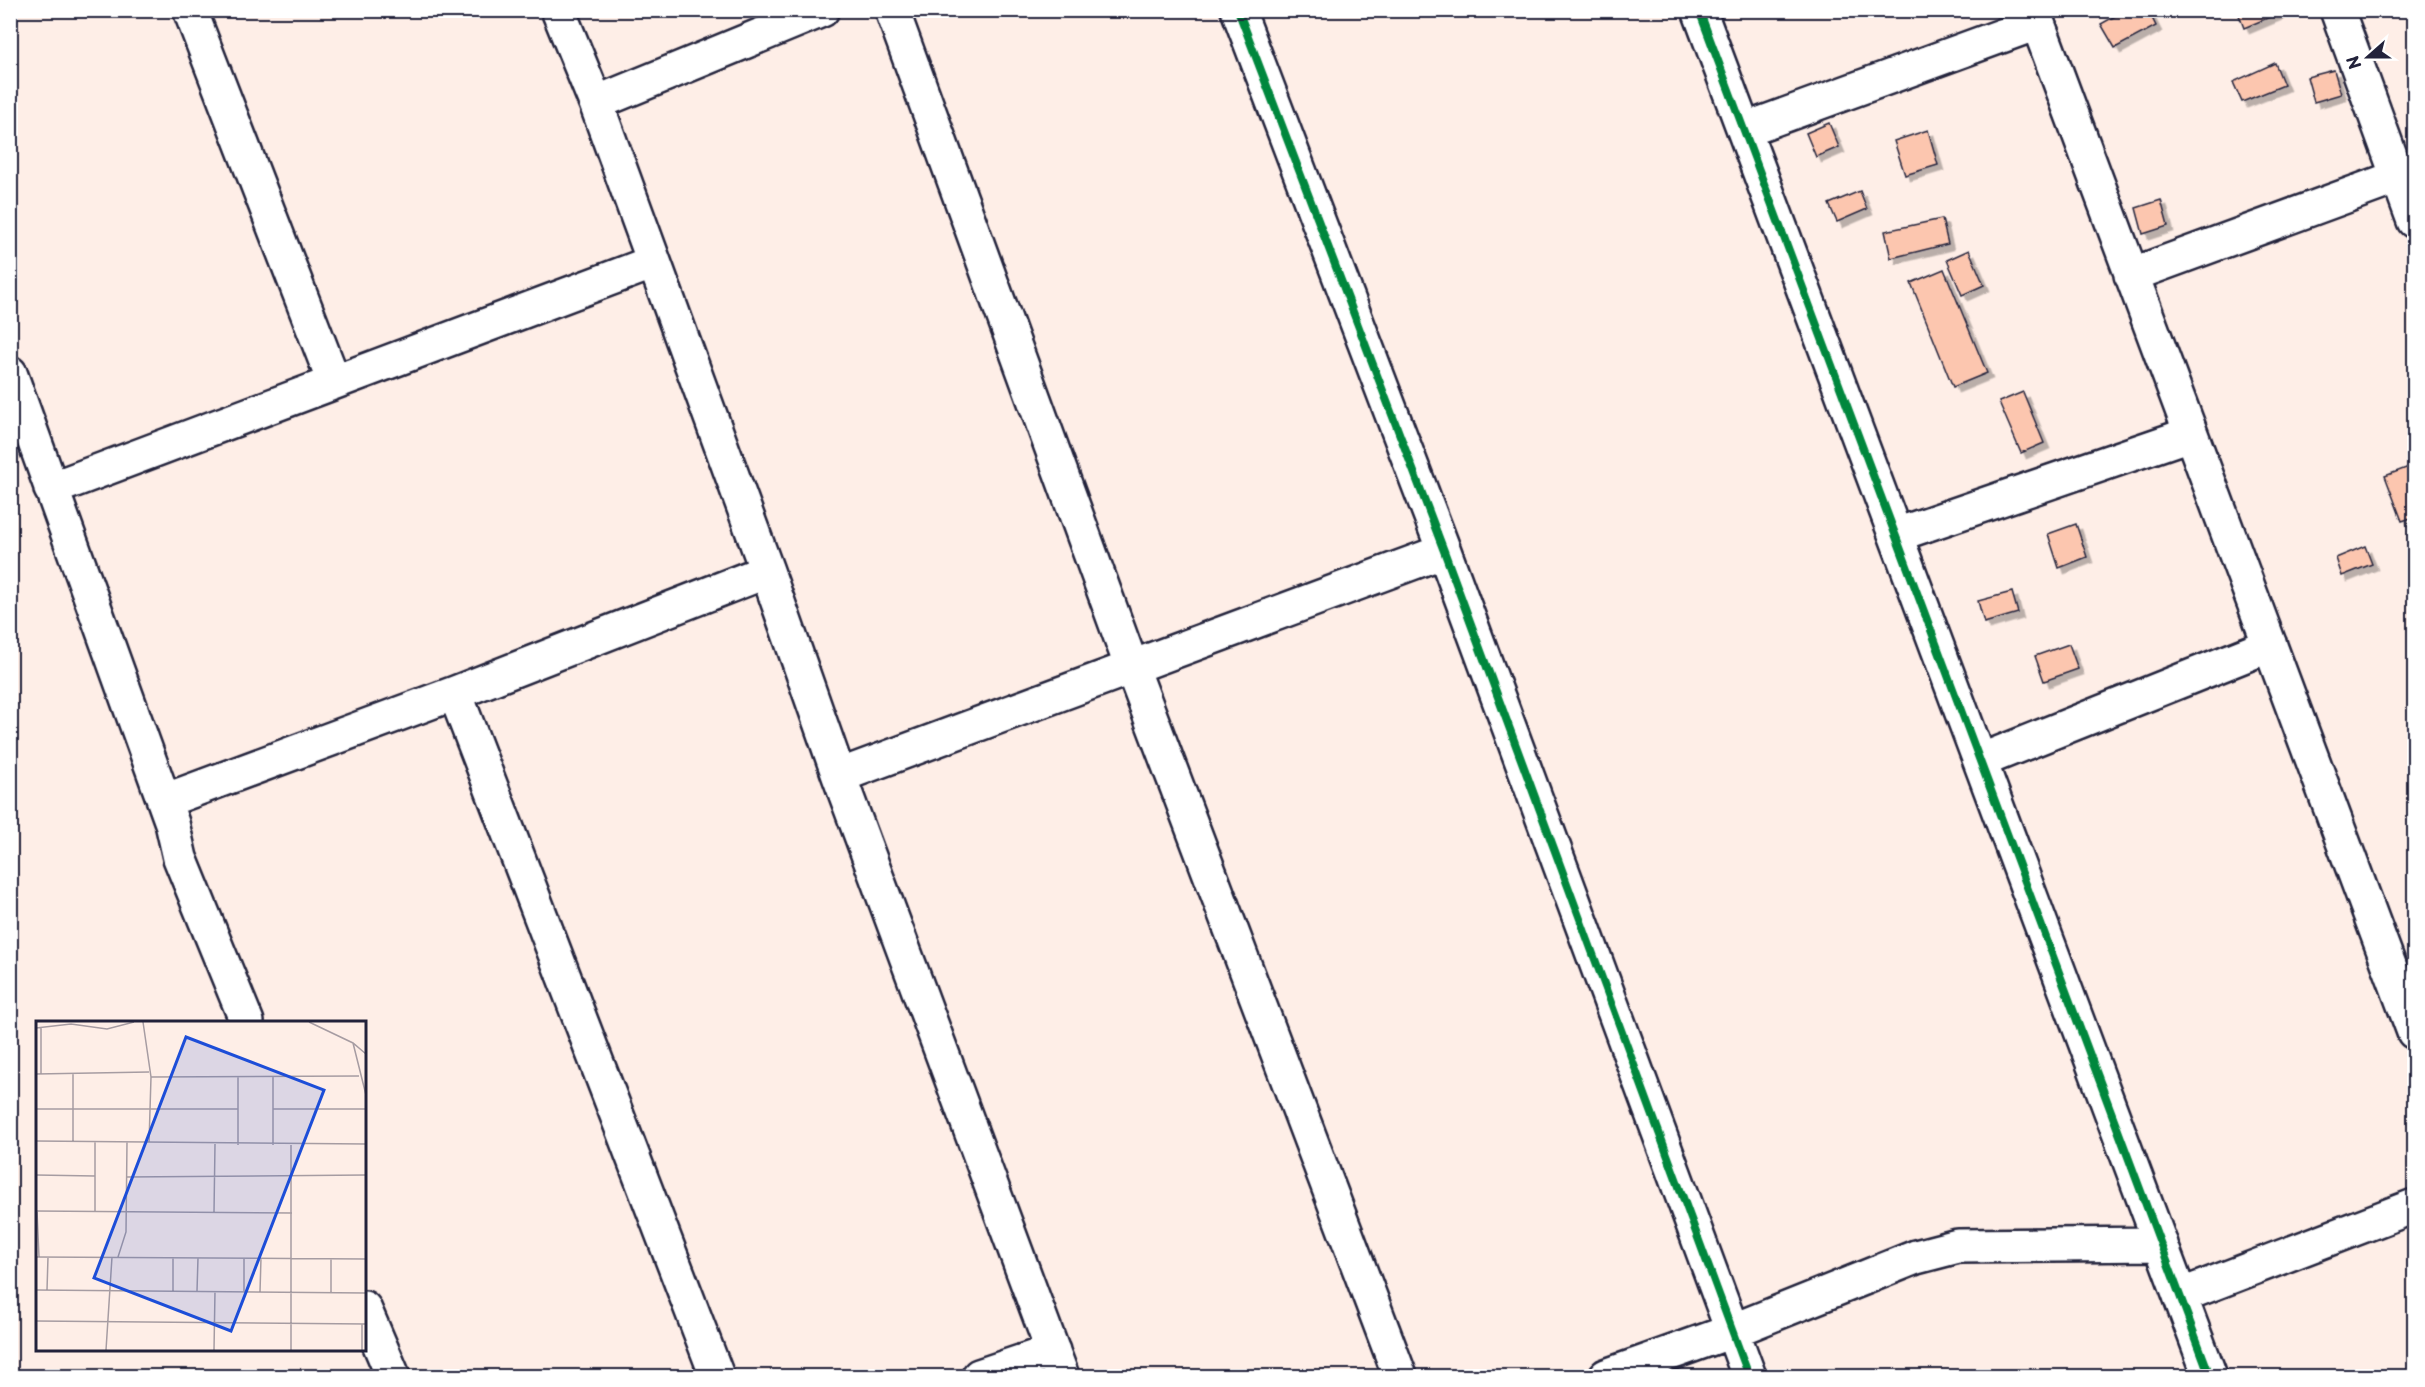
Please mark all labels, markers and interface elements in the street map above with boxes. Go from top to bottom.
north arrow [2338,27,2398,87]
text: N [2340,53,2367,73]
inset map [36,1021,366,1351]

